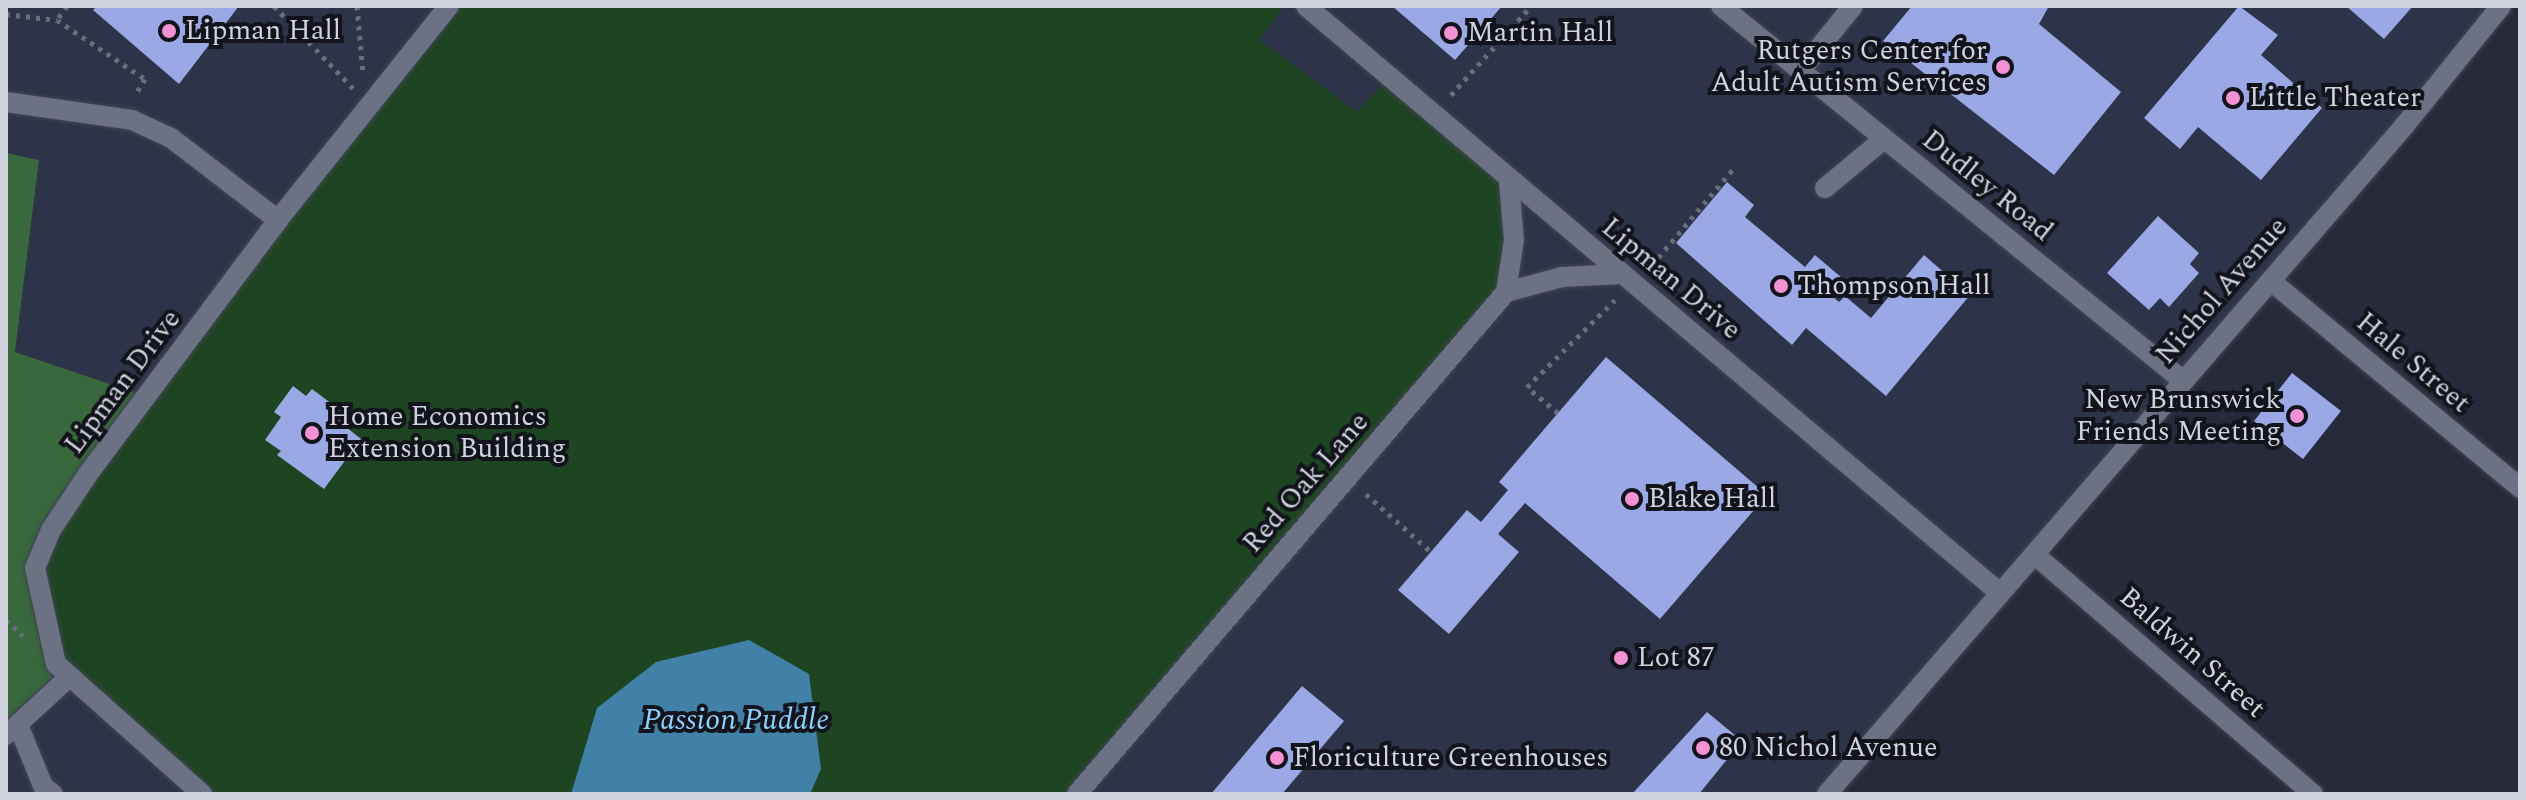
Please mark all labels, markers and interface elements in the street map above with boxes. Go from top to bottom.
place label: Lipman Hall [185,14,341,48]
place label: Martin Hall [1467,16,1613,50]
marker: Lipman Hall [160,22,178,40]
marker: Martin Hall [1442,24,1460,42]
place label: Rutgers Center for Adult Autism Services [1711,34,1987,100]
marker: Rutgers Center for Adult Autism Services [1994,58,2012,76]
place label: Little Theater [2249,81,2421,115]
marker: Little Theater [2224,89,2242,107]
street label: Dudley Road [1915,123,2059,249]
street label: Lipman Drive [1594,211,1748,347]
street label: Nichol Avenue [2149,211,2295,371]
place label: Thompson Hall [1797,269,1990,303]
marker: Thompson Hall [1772,277,1790,295]
street label: Lipman Drive [58,303,188,461]
street label: Hale Street [2349,306,2477,420]
place label: New Brunswick Friends Meeting [2076,383,2281,449]
place label: Home Economics Extension Building [328,400,566,466]
street label: Red Oak Lane [1236,406,1376,560]
marker: New Brunswick Friends Meeting [2288,407,2306,425]
marker: Home Economics Extension Building [303,424,321,442]
place label: Blake Hall [1648,482,1776,516]
marker: Blake Hall [1623,490,1641,508]
street label: Baldwin Street [2112,580,2272,726]
place label: Lot 87 [1637,641,1715,675]
marker: Lot 87 [1612,649,1630,667]
water label: Passion Puddle [643,702,829,738]
place label: 80 Nichol Avenue [1719,731,1938,765]
marker: 80 Nichol Avenue [1694,739,1712,757]
place label: Floriculture Greenhouses [1293,741,1608,775]
marker: Floriculture Greenhouses [1268,749,1286,767]

